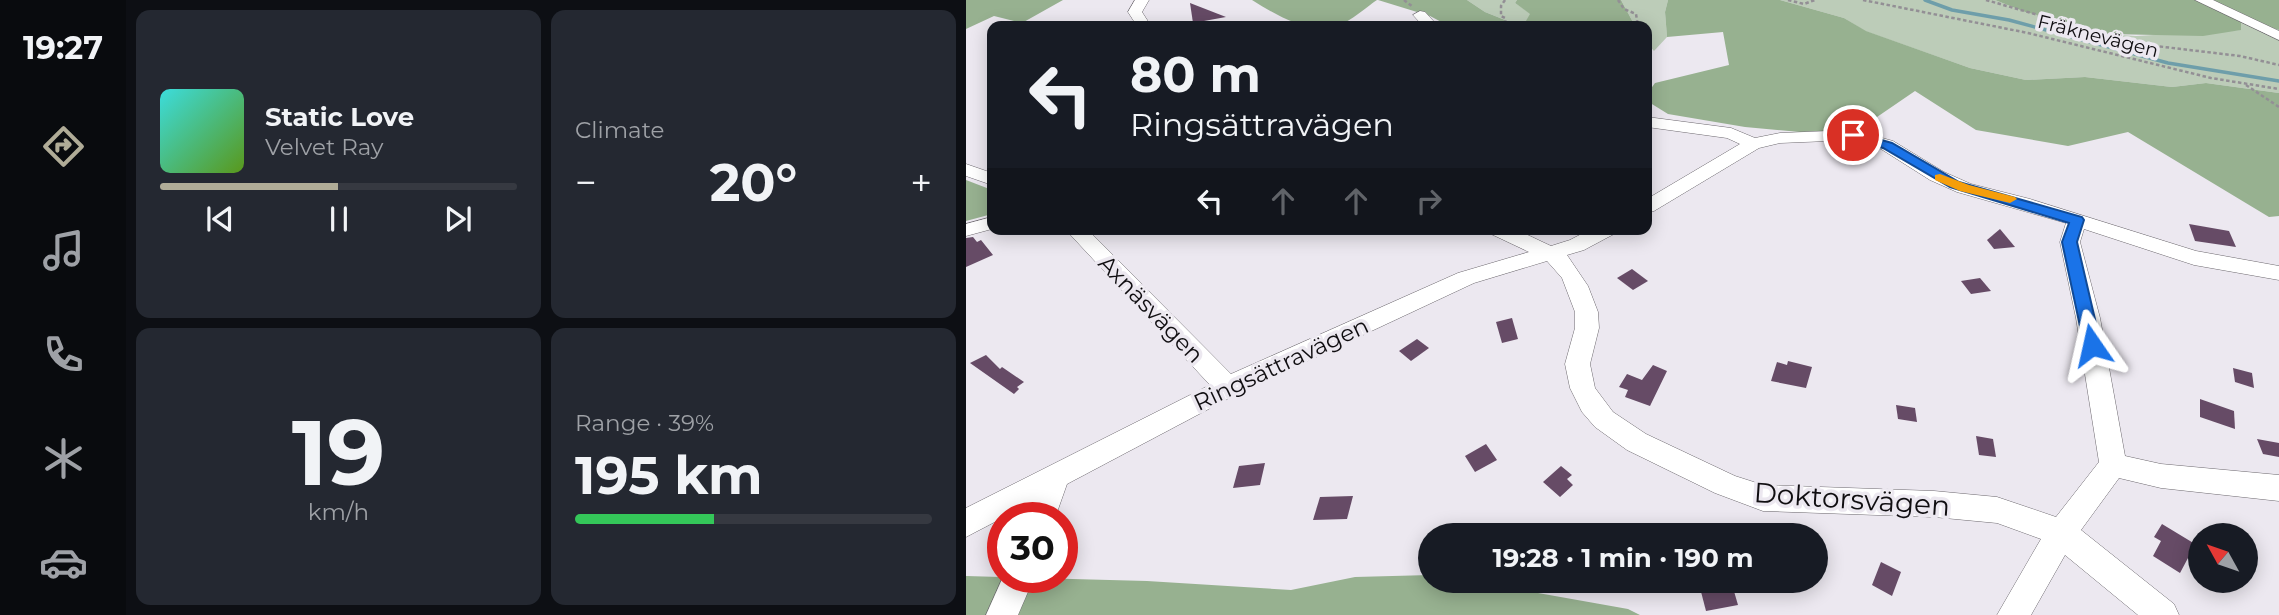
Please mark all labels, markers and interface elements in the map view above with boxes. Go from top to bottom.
street label: Fräknevägen [2035,10,2161,62]
text: 19:27 [23,28,103,67]
text: 80 m [1130,45,1261,104]
icon: left [1015,49,1106,140]
text: Static Love [265,101,414,133]
text: Ringsättravägen [1130,105,1394,144]
pin [1823,105,1883,165]
text: Climate [575,116,664,144]
icon: arrive [1834,116,1872,154]
icon: directions [39,122,88,171]
text: Velvet Ray [265,133,383,161]
text: 20° [710,151,797,214]
text: − [575,159,597,206]
text: + [910,159,932,206]
icon: left [1191,182,1229,220]
icon: ahead [1264,182,1302,220]
icon: ahead [1337,182,1375,220]
icon: right [1410,182,1448,220]
icon: previous [201,200,239,238]
icon: pause [320,200,358,238]
icon: next [439,200,477,238]
icon: music [39,226,88,275]
street label: Axnäsvägen [1093,249,1209,369]
position arrow [2055,308,2129,382]
street label: Ringsättravägen [1189,311,1373,417]
icon: phone [39,330,88,379]
text: 19 [292,397,385,508]
text: Range · 39% [575,409,714,437]
icon: climate [39,434,88,483]
text: 195 km [575,444,763,507]
street label: Doktorsvägen [1753,475,1951,523]
text: km/h [308,498,369,526]
speed limit sign: 30 [987,502,1078,593]
north arrow [2188,523,2258,593]
map controls [2188,523,2258,593]
icon: car [39,538,88,587]
text: 19:28 · 1 min · 190 m [1493,542,1753,574]

